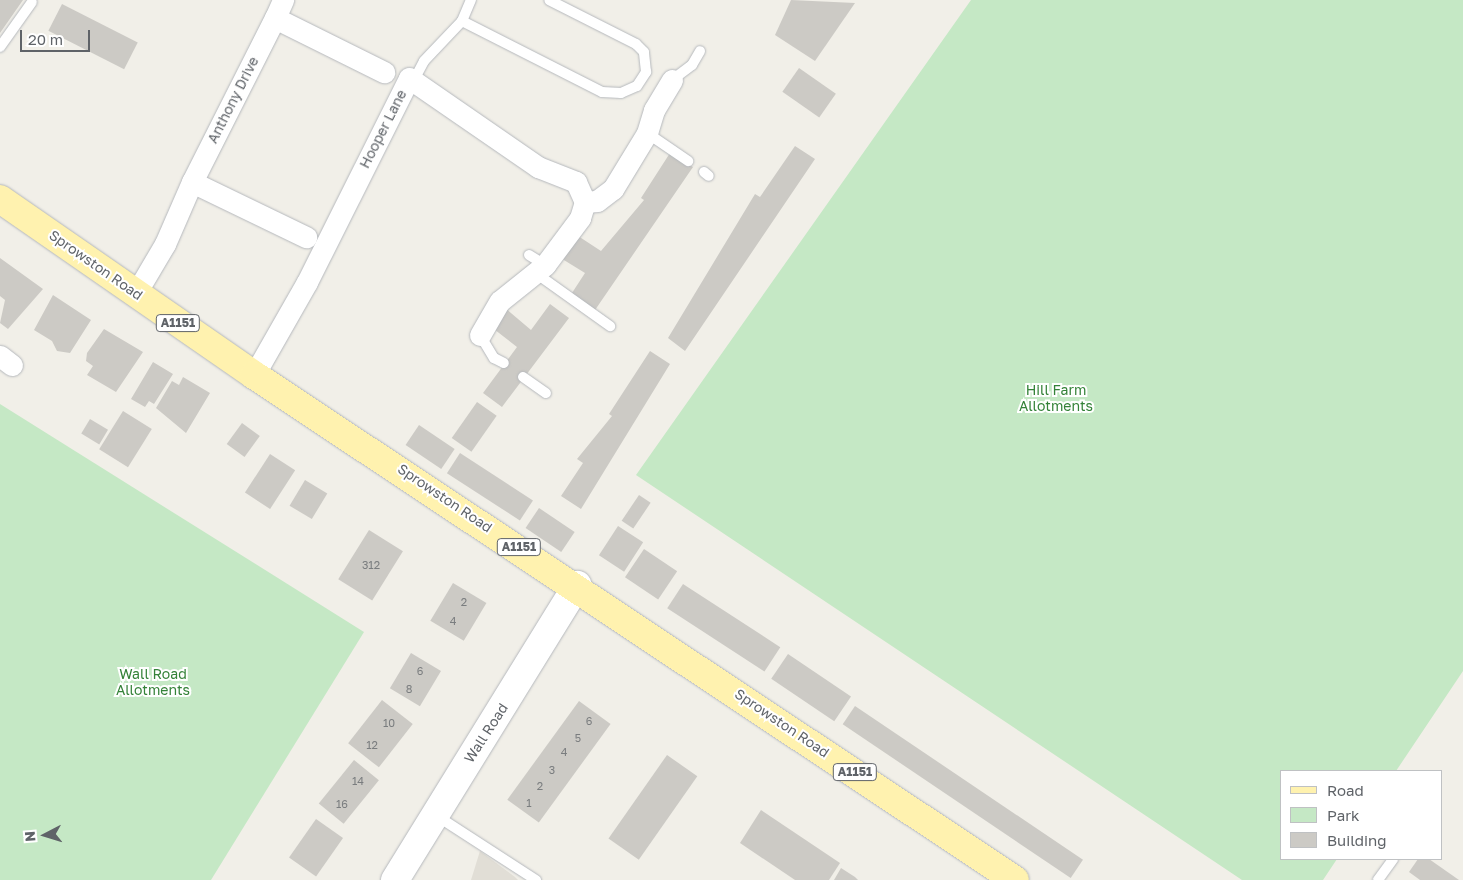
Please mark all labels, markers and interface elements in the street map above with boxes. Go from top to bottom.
scale bar [22,20,92,52]
text: 20 m [28,30,63,48]
street label: Anthony Drive [204,54,262,146]
street label: Hooper Lane [356,87,410,171]
street label: Sprowston Road [46,226,146,304]
road number: A1151 [156,314,200,332]
park label: Hill Farm Allotments [1019,382,1093,414]
street label: Sprowston Road [395,460,495,536]
road number: A1151 [496,538,542,556]
house number: 312 [362,558,380,572]
house number: 2 [461,595,467,609]
house number: 4 [450,614,456,628]
house number: 6 [417,664,423,678]
park label: Wall Road Allotments [116,666,190,699]
house number: 8 [406,682,412,696]
street label: Sprowston Road [732,685,832,761]
street label: Wall Road [461,700,511,766]
house number: 6 [586,714,592,728]
house number: 10 [383,716,395,730]
house number: 5 [575,731,581,745]
house number: 12 [366,738,378,752]
house number: 4 [561,745,567,759]
road number: A1151 [832,762,878,782]
house number: 3 [549,763,555,777]
legend [1280,770,1443,860]
house number: 14 [352,774,364,788]
house number: 2 [537,779,543,793]
text: Road [1327,781,1364,799]
house number: 1 [526,796,532,810]
house number: 16 [336,797,348,811]
text: Park [1327,806,1359,824]
north arrow [20,810,70,860]
text: N [21,830,38,842]
text: Building [1327,831,1387,849]

